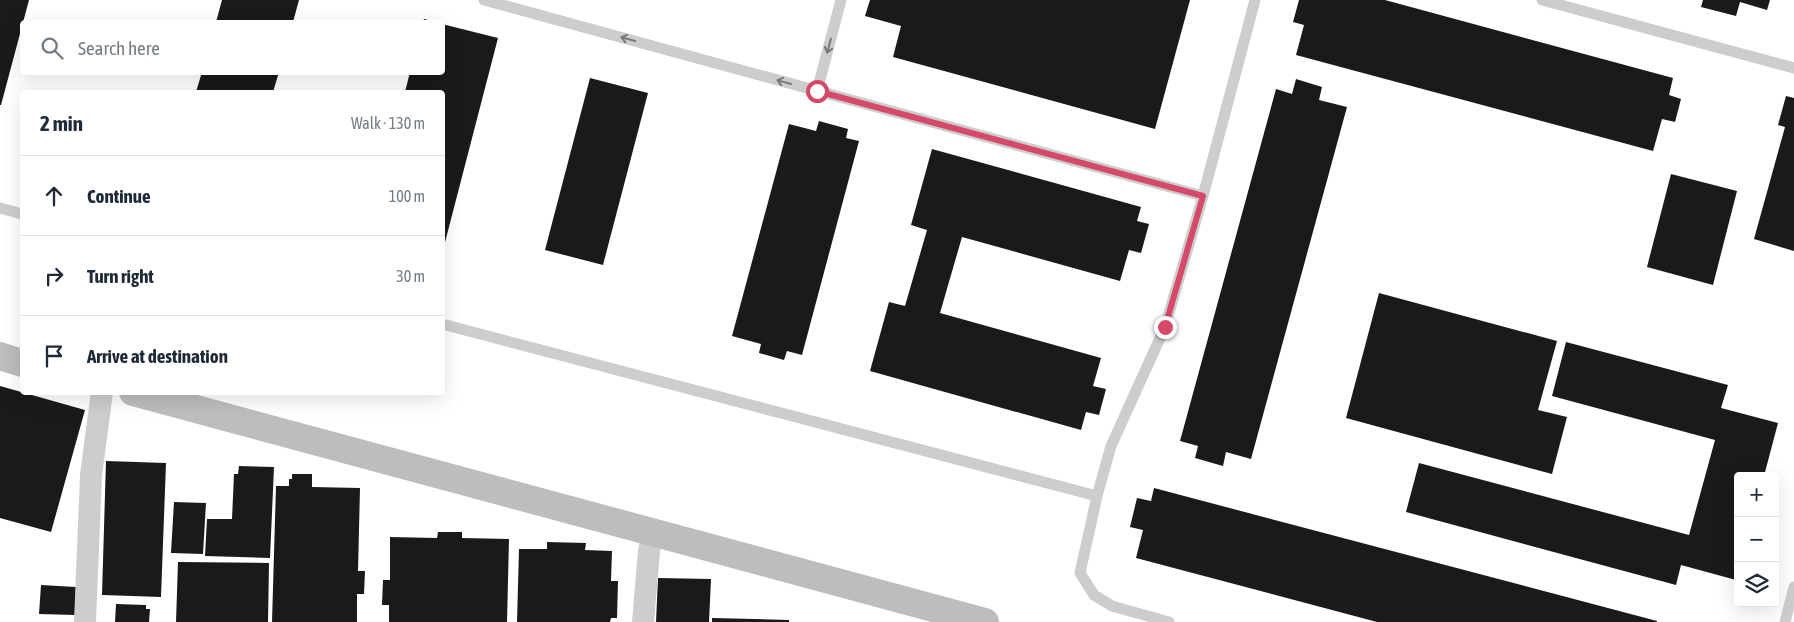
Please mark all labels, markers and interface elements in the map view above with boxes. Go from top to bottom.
search box [20,20,445,75]
icon: search [38,34,66,62]
one-way arrow [620,34,636,44]
text: Search here [78,37,160,59]
one-way arrow [824,37,834,53]
one-way arrow [777,77,793,86]
route start [806,80,829,103]
text: 2 min [40,111,83,135]
text: Walk · 130 m [351,114,425,132]
icon: ahead [40,182,68,210]
text: Continue [87,185,151,207]
text: 100 m [389,187,425,205]
icon: right [40,262,68,290]
text: Turn right [87,265,154,287]
text: 30 m [396,267,425,285]
route end [1154,316,1177,339]
icon: arrive [40,342,68,370]
text: Arrive at destination [87,345,228,367]
map controls [1734,472,1779,607]
button: + [1734,472,1779,517]
button: − [1734,517,1779,562]
button: layers [1734,562,1779,607]

